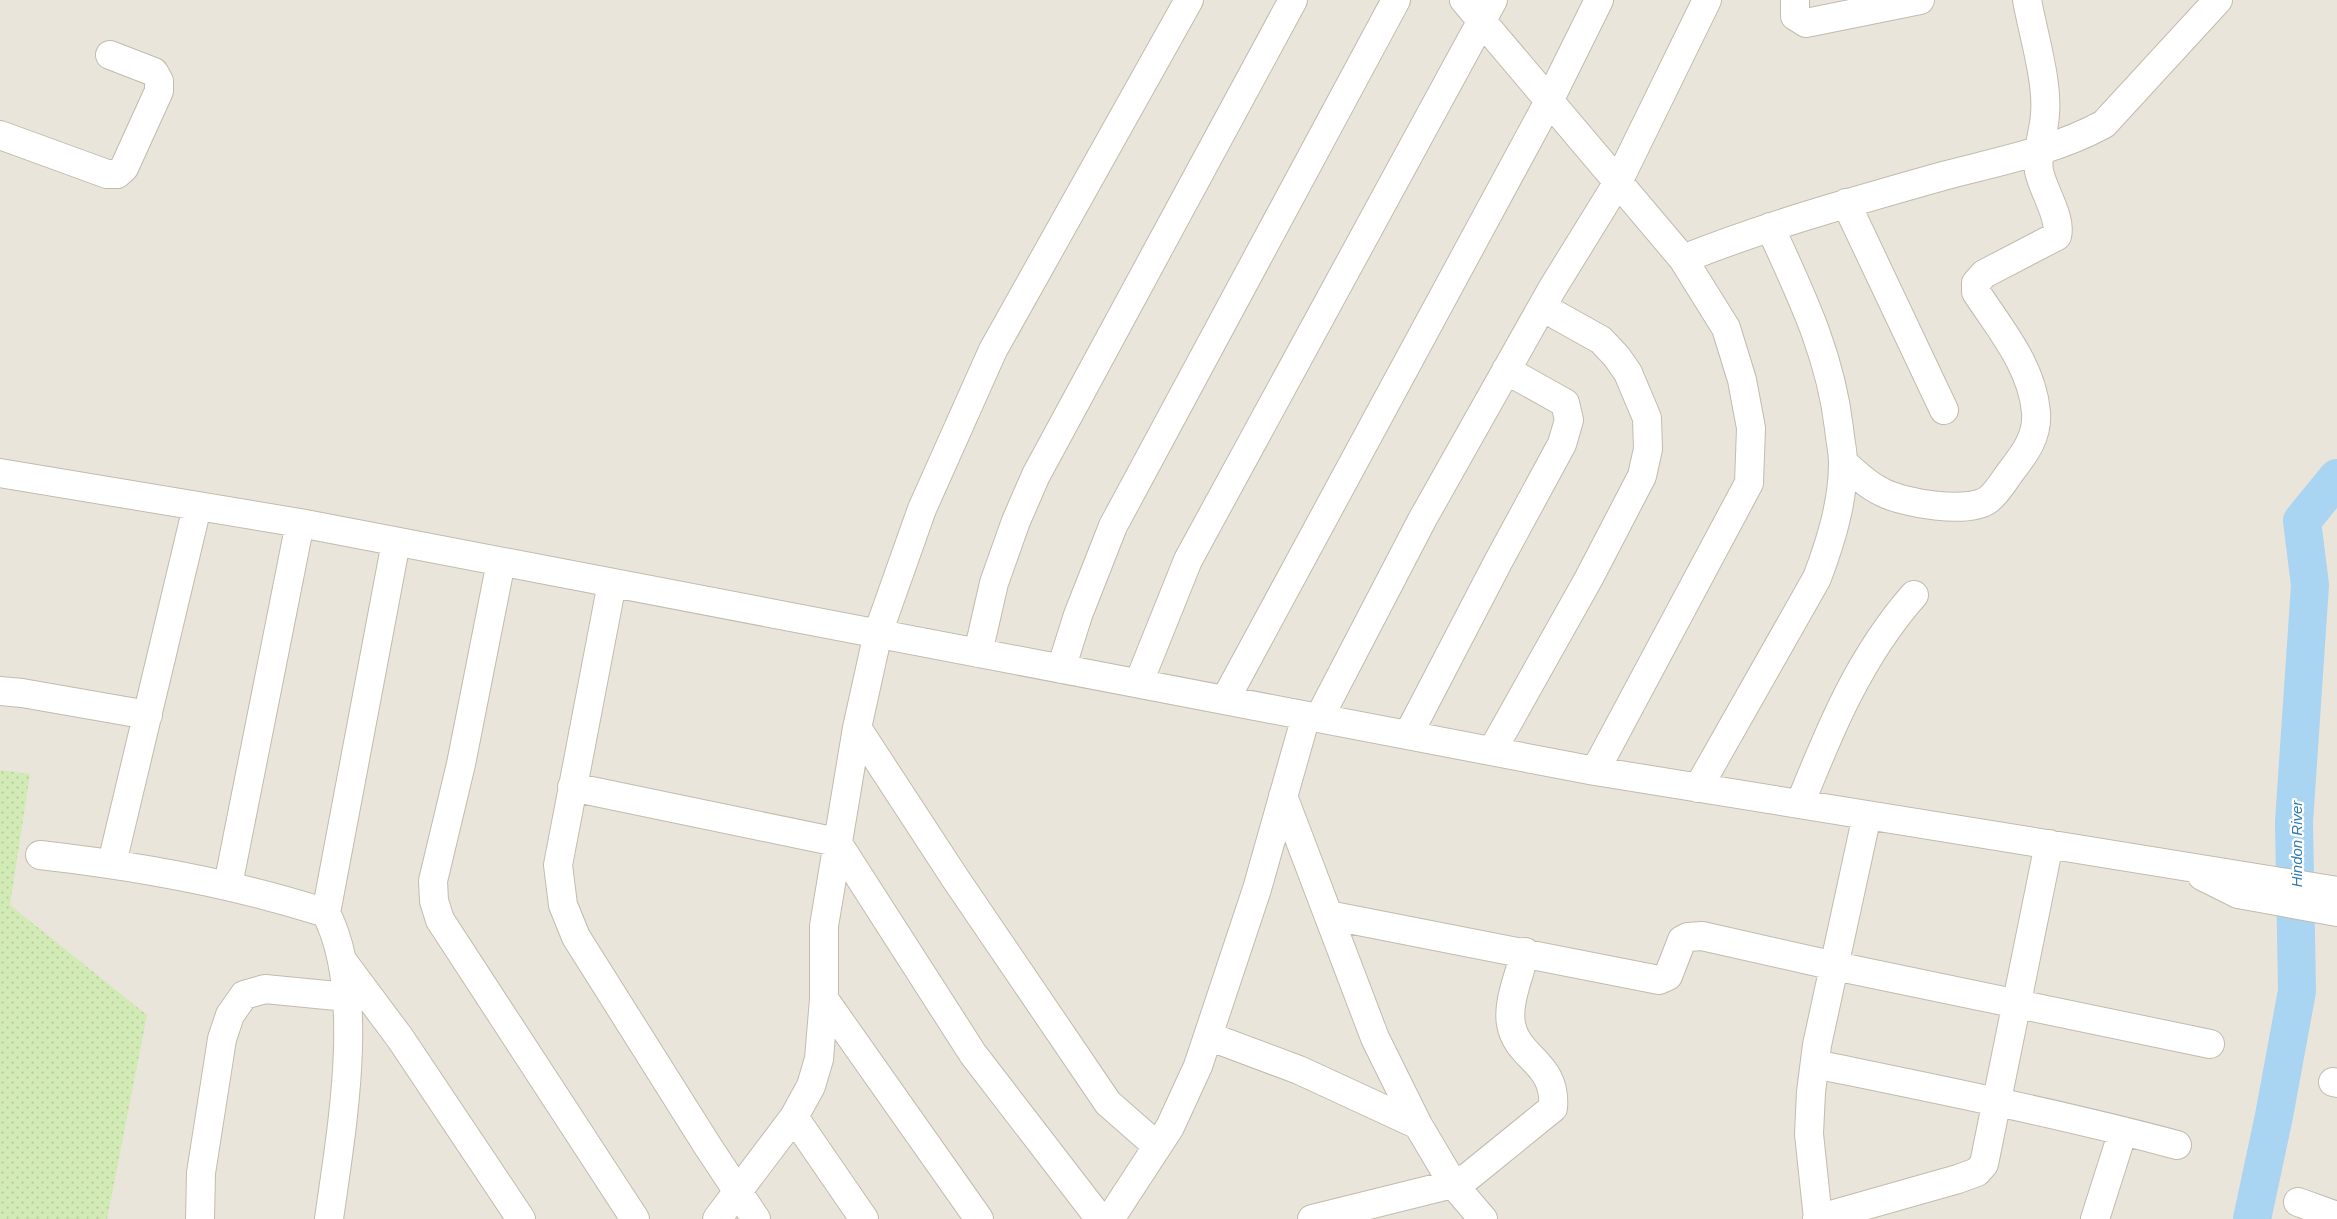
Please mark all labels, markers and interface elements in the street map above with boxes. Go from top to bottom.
water label: Hindon River [2288,800,2305,887]

